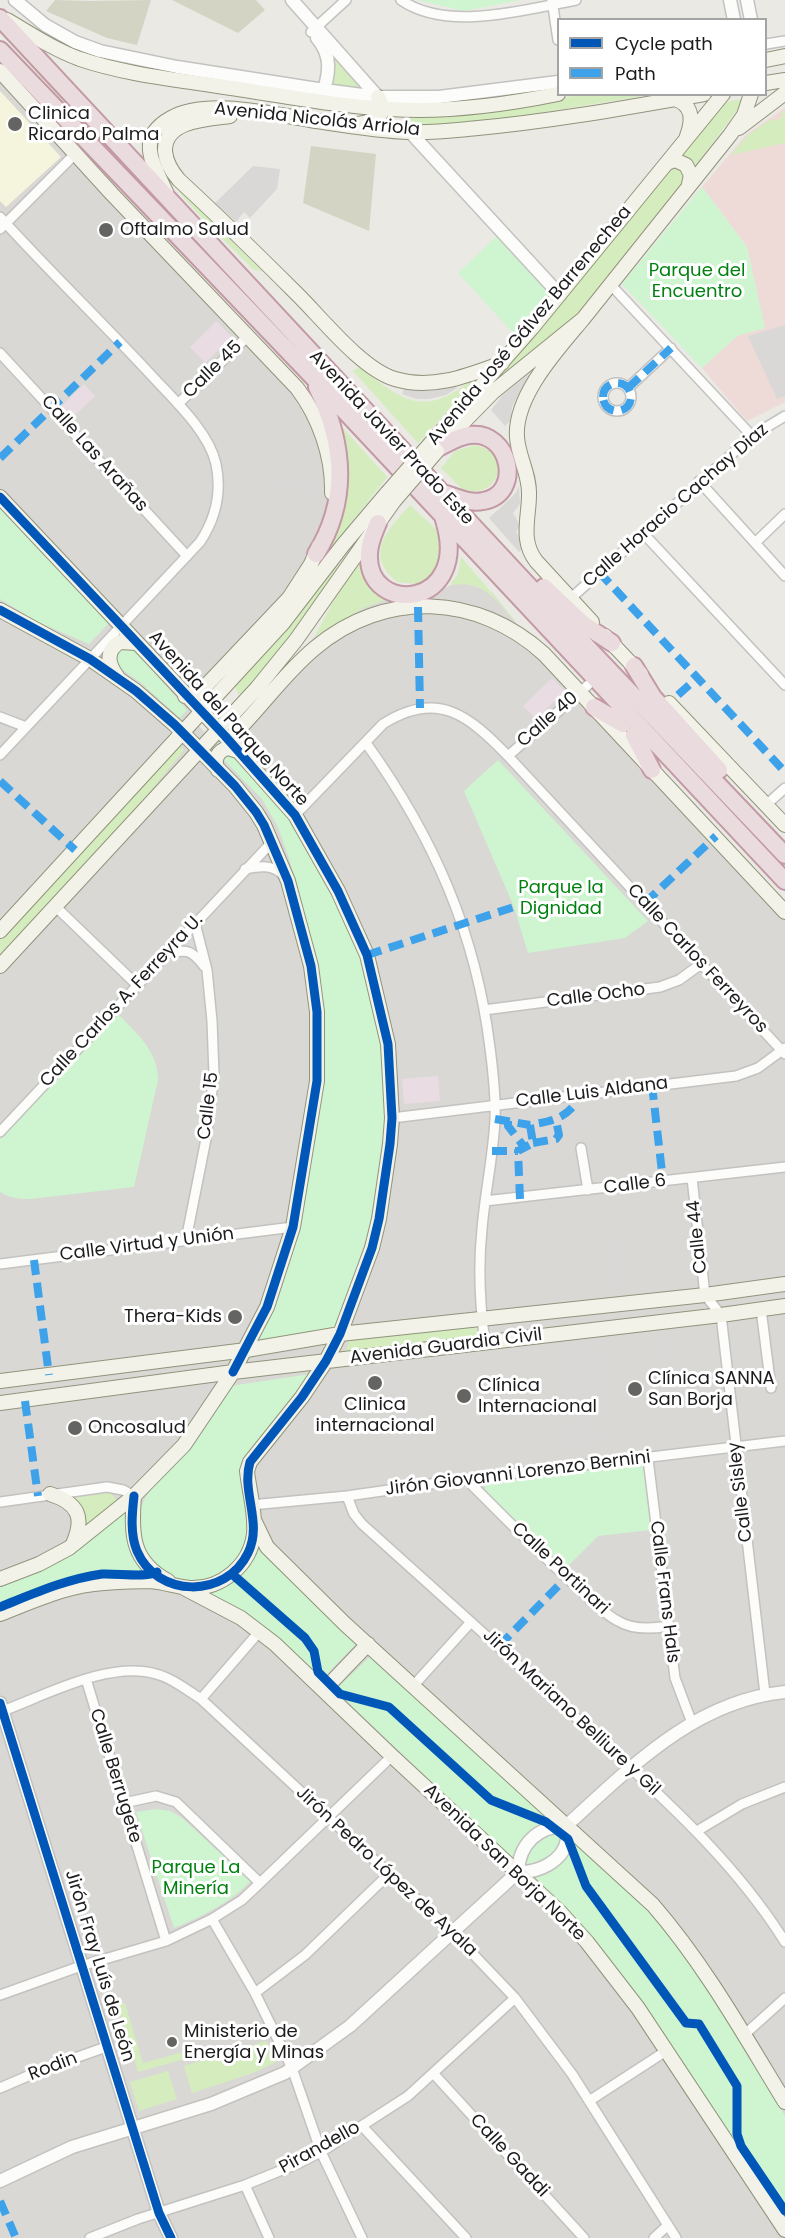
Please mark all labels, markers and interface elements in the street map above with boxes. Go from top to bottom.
legend [557,18,767,96]
text: Cycle path [615,31,713,56]
text: Path [615,61,656,86]
street label: Avenida Nicolás Arriola [213,98,421,142]
place label: Clinica Ricardo Palma [28,103,159,146]
marker: Clinica Ricardo Palma [6,115,24,133]
street label: Avenida José Gálvez Barrenechea [423,202,637,450]
place label: Oftalmo Salud [120,219,249,241]
marker: Oftalmo Salud [97,221,115,239]
park label: Parque del Encuentro [649,260,745,302]
street label: Calle 45 [179,337,247,403]
street label: Avenida Javier Prado Este [304,346,478,530]
street label: Calle Las Arañas [36,391,152,517]
street label: Calle Horacio Cachay Diaz [579,420,773,592]
street label: Avenida del Parque Norte [143,627,313,811]
street label: Calle 40 [513,688,583,752]
park label: Parque la Dignidad [518,877,604,920]
street label: Calle Carlos Ferreyros [622,880,772,1038]
street label: Calle Carlos A. Ferreyra U. [36,910,208,1092]
street label: Calle Ocho [546,979,646,1013]
street label: Calle 15 [194,1071,224,1141]
street label: Calle Luis Aldana [515,1073,669,1113]
street label: Calle 6 [603,1170,667,1200]
street label: Calle 44 [683,1199,713,1275]
street label: Calle Virtud y Unión [59,1224,235,1266]
place label: Thera-Kids [124,1306,222,1328]
marker: Thera-Kids [226,1308,244,1326]
street label: Avenida Guardia Civil [349,1324,543,1370]
place label: Clínica SANNA San Borja [648,1368,775,1410]
marker: Clinica internacional [366,1374,384,1392]
place label: Clínica Internacional [478,1375,597,1418]
marker: Clínica SANNA San Borja [626,1380,644,1398]
marker: Clínica Internacional [455,1387,473,1405]
place label: Clinica internacional [315,1394,435,1436]
place label: Oncosalud [88,1417,186,1439]
marker: Oncosalud [66,1419,84,1437]
street label: Calle Sisley [724,1441,758,1543]
street label: Jirón Giovanni Lorenzo Bernini [384,1447,652,1501]
street label: Calle Portinari [507,1518,613,1620]
street label: Calle Frans Hals [645,1520,683,1664]
street label: Jirón Mariano Belliure y Gil [478,1625,664,1801]
street label: Calle Berrugete [84,1706,146,1846]
street label: Avenida San Borja Norte [419,1780,589,1946]
street label: Jirón Pedro López de Ayala [291,1782,481,1962]
park label: Parque La Minería [152,1857,240,1900]
street label: Jirón Fray Luís de León [60,1867,138,2065]
place label: Ministerio de Energía y Minas [184,2021,324,2064]
marker: Ministerio de Energía y Minas [165,2035,179,2049]
street label: Rodin [26,2048,80,2086]
street label: Calle Gaddi [465,2110,553,2202]
street label: Pirandello [276,2117,364,2179]

